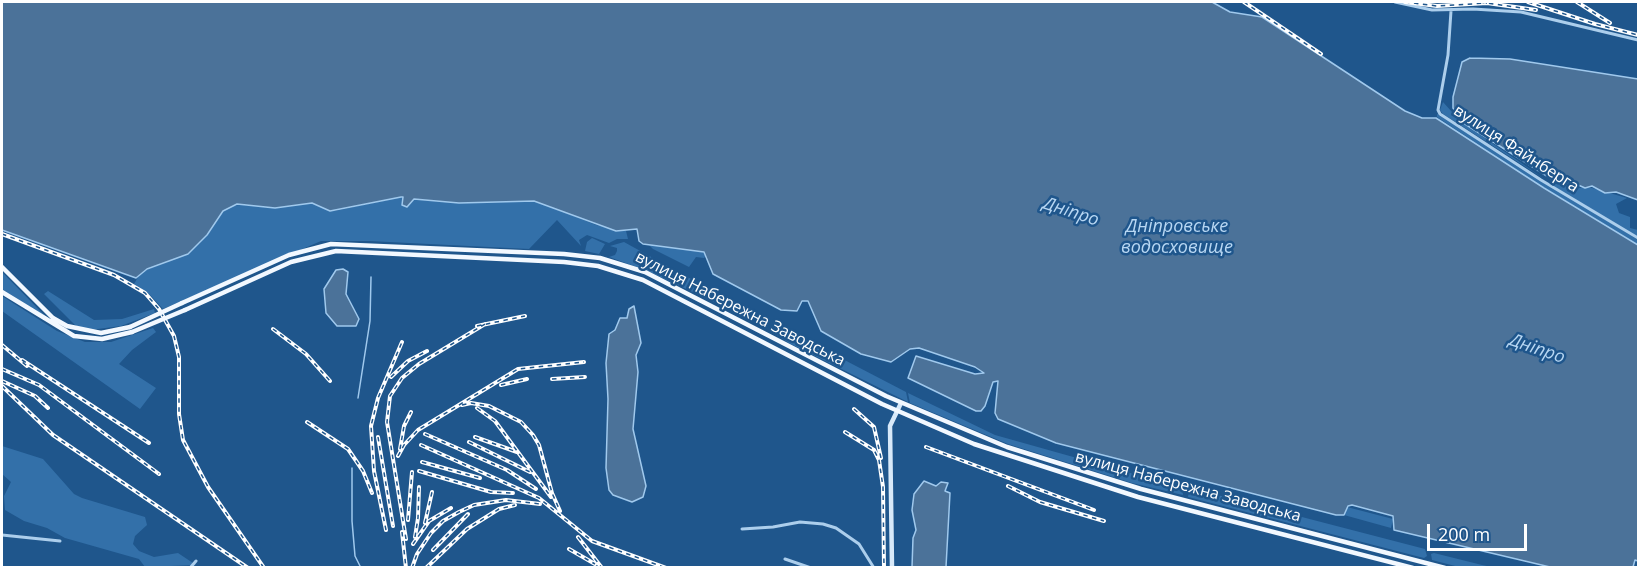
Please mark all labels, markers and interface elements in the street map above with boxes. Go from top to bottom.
street label: вулиця Файнберга [1450,101,1582,197]
water label: Дніпро [1040,193,1102,231]
water label: Дніпровське водосховище [1121,216,1233,258]
street label: вулиця Набережна Заводська [632,248,848,370]
water label: Дніпро [1506,329,1568,369]
street label: вулиця Набережна Заводська [1073,448,1303,526]
scale bar [1430,512,1530,550]
text: 200 m [1438,522,1490,546]

